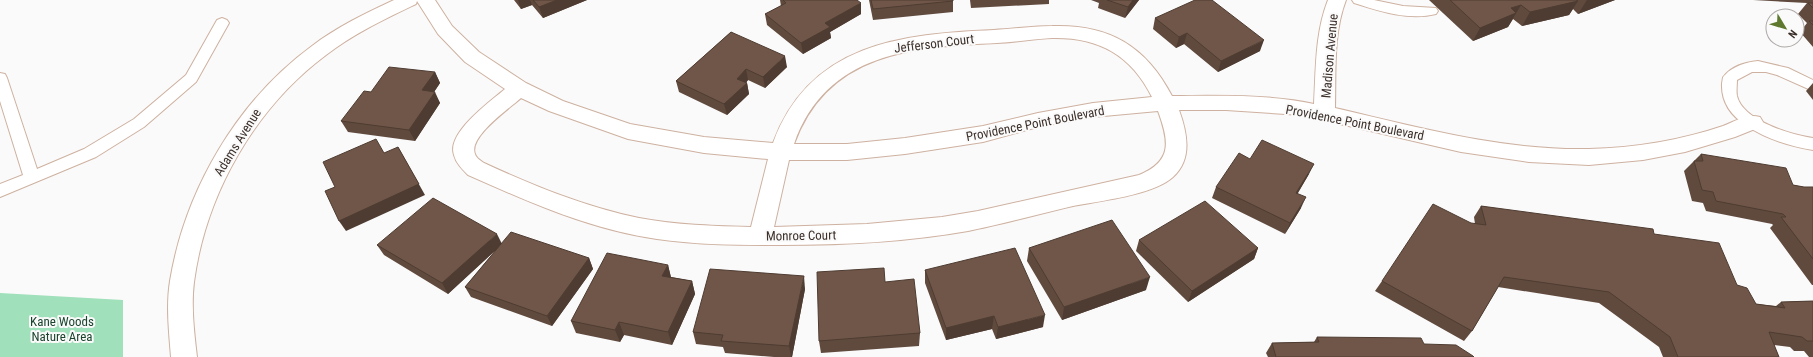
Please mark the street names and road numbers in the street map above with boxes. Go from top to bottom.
street label: Madison Avenue [1318,13,1341,99]
street label: Jefferson Court [893,31,975,56]
street label: Providence Point Boulevard [1284,102,1425,143]
street label: Providence Point Boulevard [965,103,1106,144]
street label: Adams Avenue [211,106,264,179]
street label: Monroe Court [766,227,836,244]

